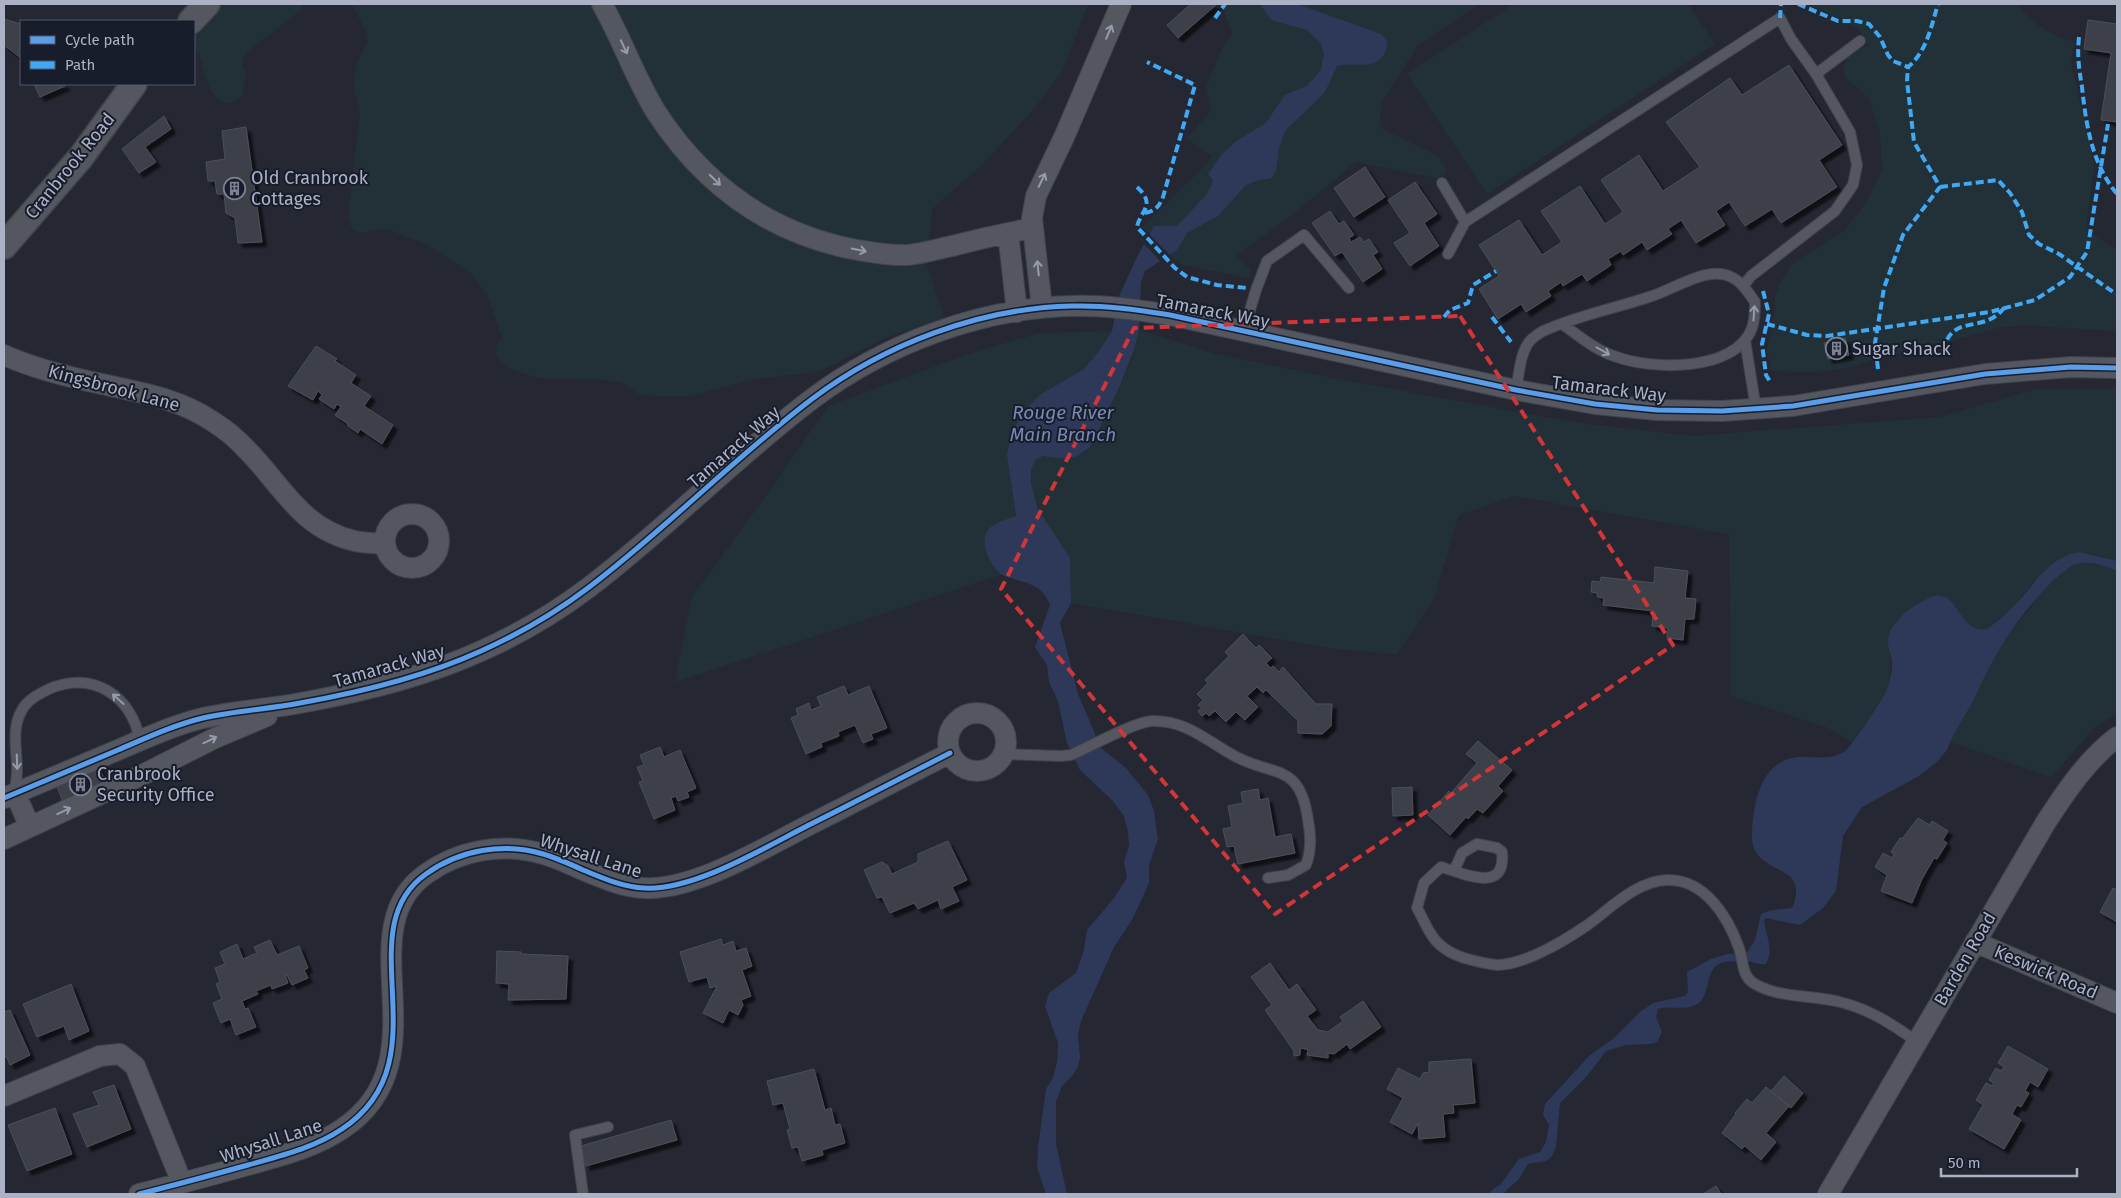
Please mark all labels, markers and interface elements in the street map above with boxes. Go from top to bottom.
legend [20,20,195,85]
one-way arrow [1105,25,1114,41]
text: Cycle path [65,31,135,49]
one-way arrow [620,39,629,54]
text: Path [65,56,95,74]
street label: Cranbrook Road [21,109,119,223]
place label: Old Cranbrook Cottages [251,167,369,210]
one-way arrow [1037,173,1047,188]
one-way arrow [709,174,722,186]
building icon: Old Cranbrook Cottages [223,176,247,200]
one-way arrow [850,246,866,255]
one-way arrow [1033,260,1043,276]
street label: Tamarack Way [1155,289,1272,333]
one-way arrow [1749,305,1759,321]
building icon: Sugar Shack [1824,337,1848,361]
place label: Sugar Shack [1852,338,1952,360]
one-way arrow [1595,346,1610,356]
street label: Kingsbrook Lane [46,360,182,416]
street label: Tamarack Way [1551,371,1667,407]
street label: Tamarack Way [683,401,785,493]
water label: Rouge River Main Branch [1010,401,1116,446]
street label: Tamarack Way [331,640,447,692]
one-way arrow [112,693,125,705]
one-way arrow [202,735,217,744]
one-way arrow [12,753,21,769]
place label: Cranbrook Security Office [97,763,214,806]
building icon: Cranbrook Security Office [69,772,93,796]
one-way arrow [56,806,71,815]
street label: Whysall Lane [537,829,645,883]
street label: Barden Road [1929,908,2001,1010]
street label: Keswick Road [1991,940,2101,1004]
street label: Whysall Lane [217,1114,325,1168]
scale bar [1941,1146,2077,1178]
text: 50 m [1948,1154,1981,1172]

